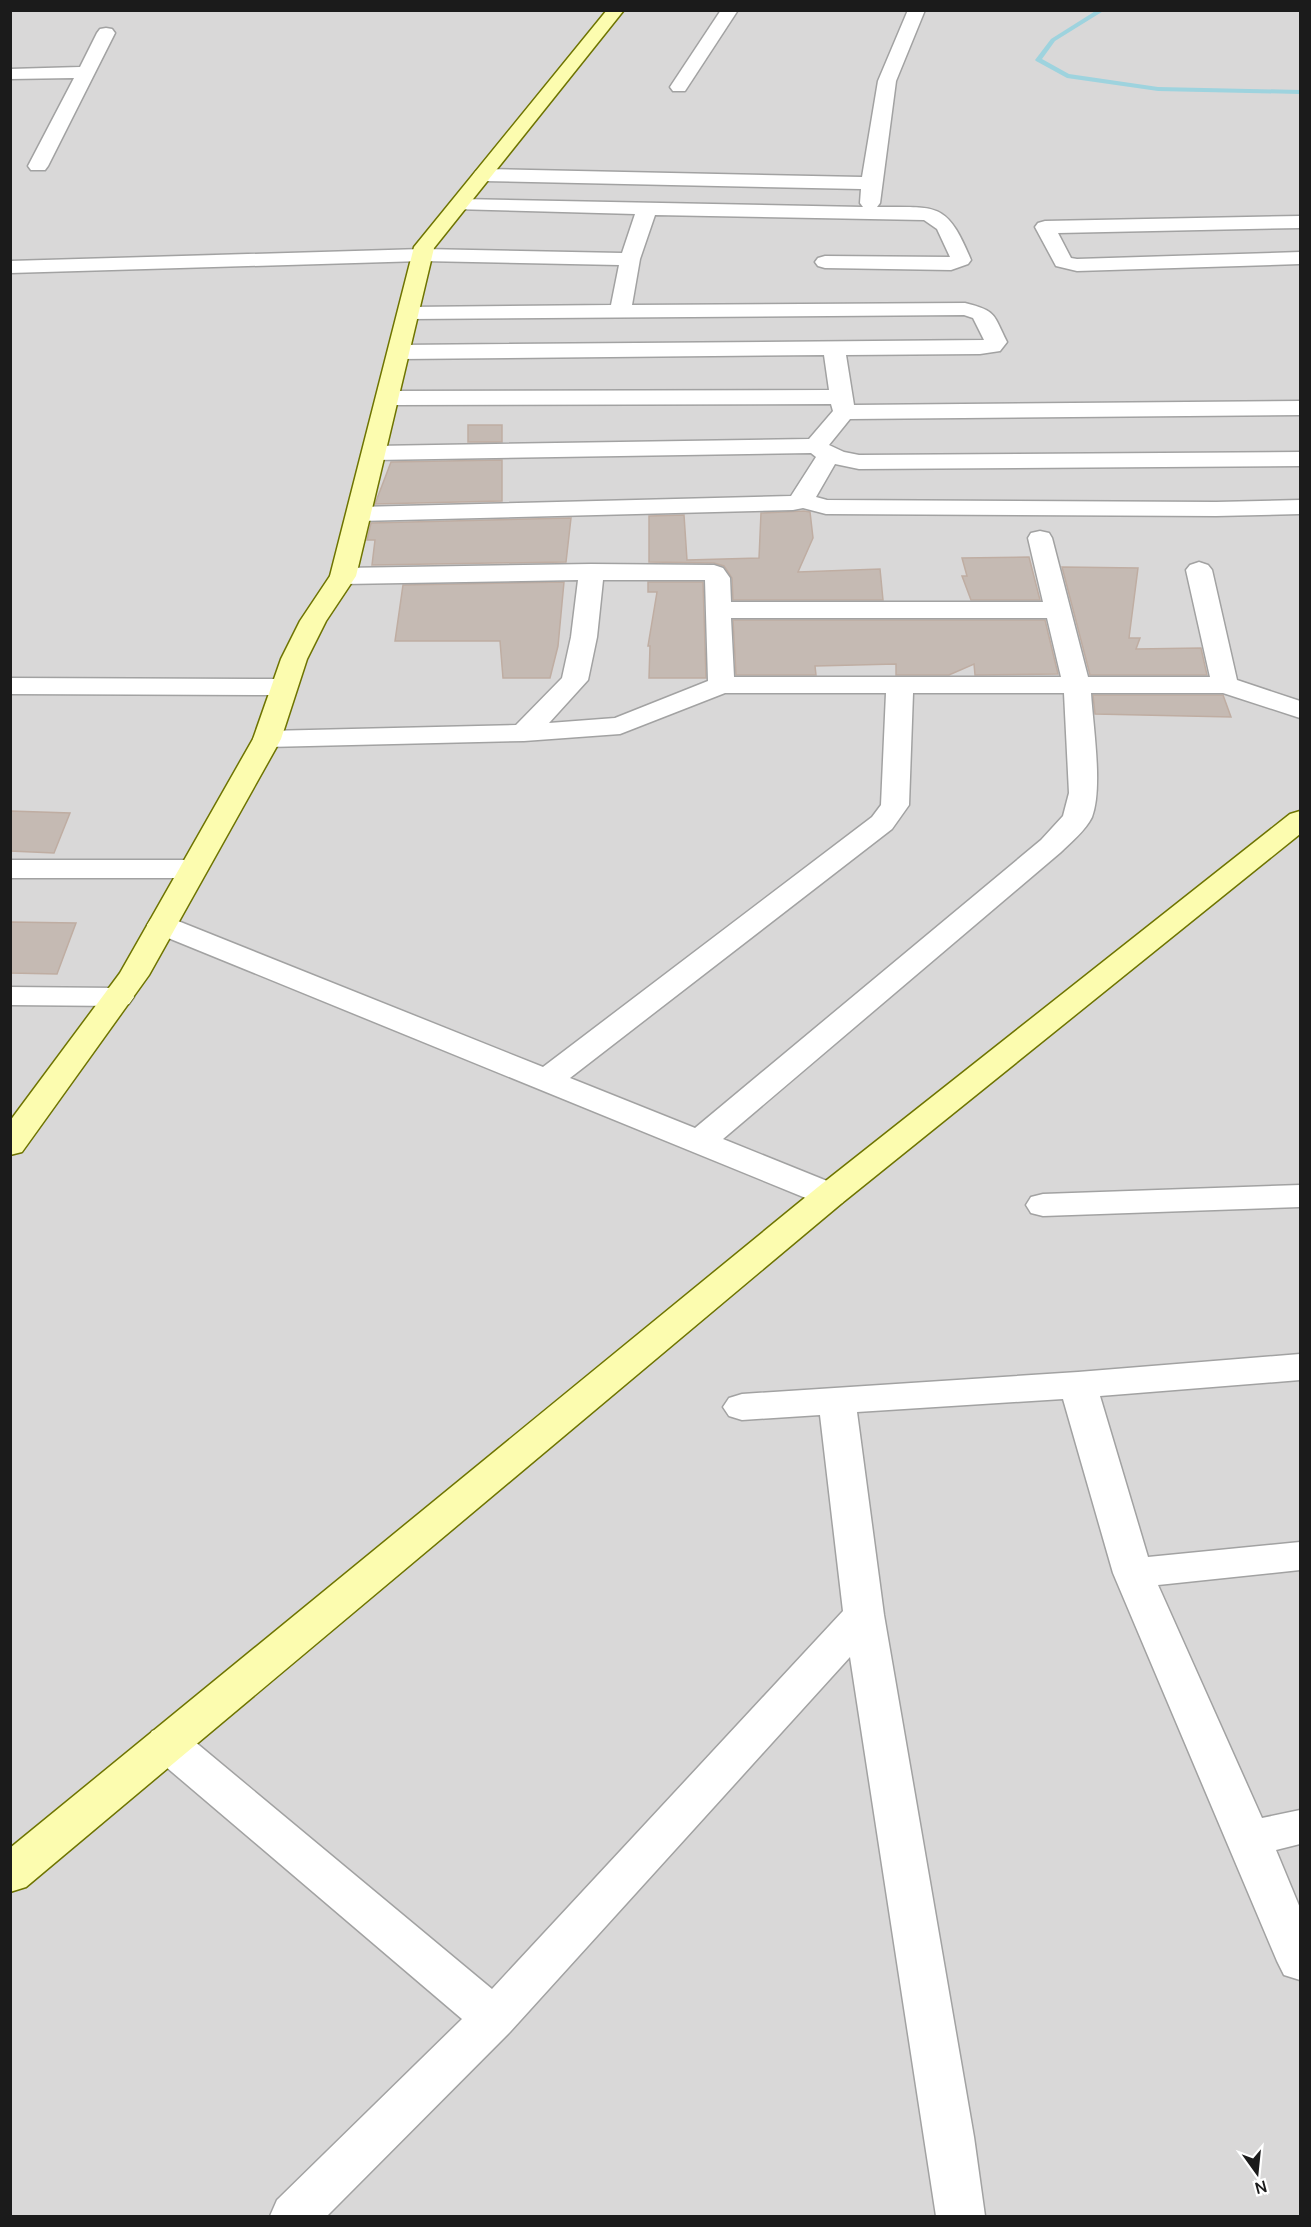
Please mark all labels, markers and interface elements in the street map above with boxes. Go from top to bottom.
north arrow [1227,2143,1287,2203]
text: N [1252,2175,1269,2200]

